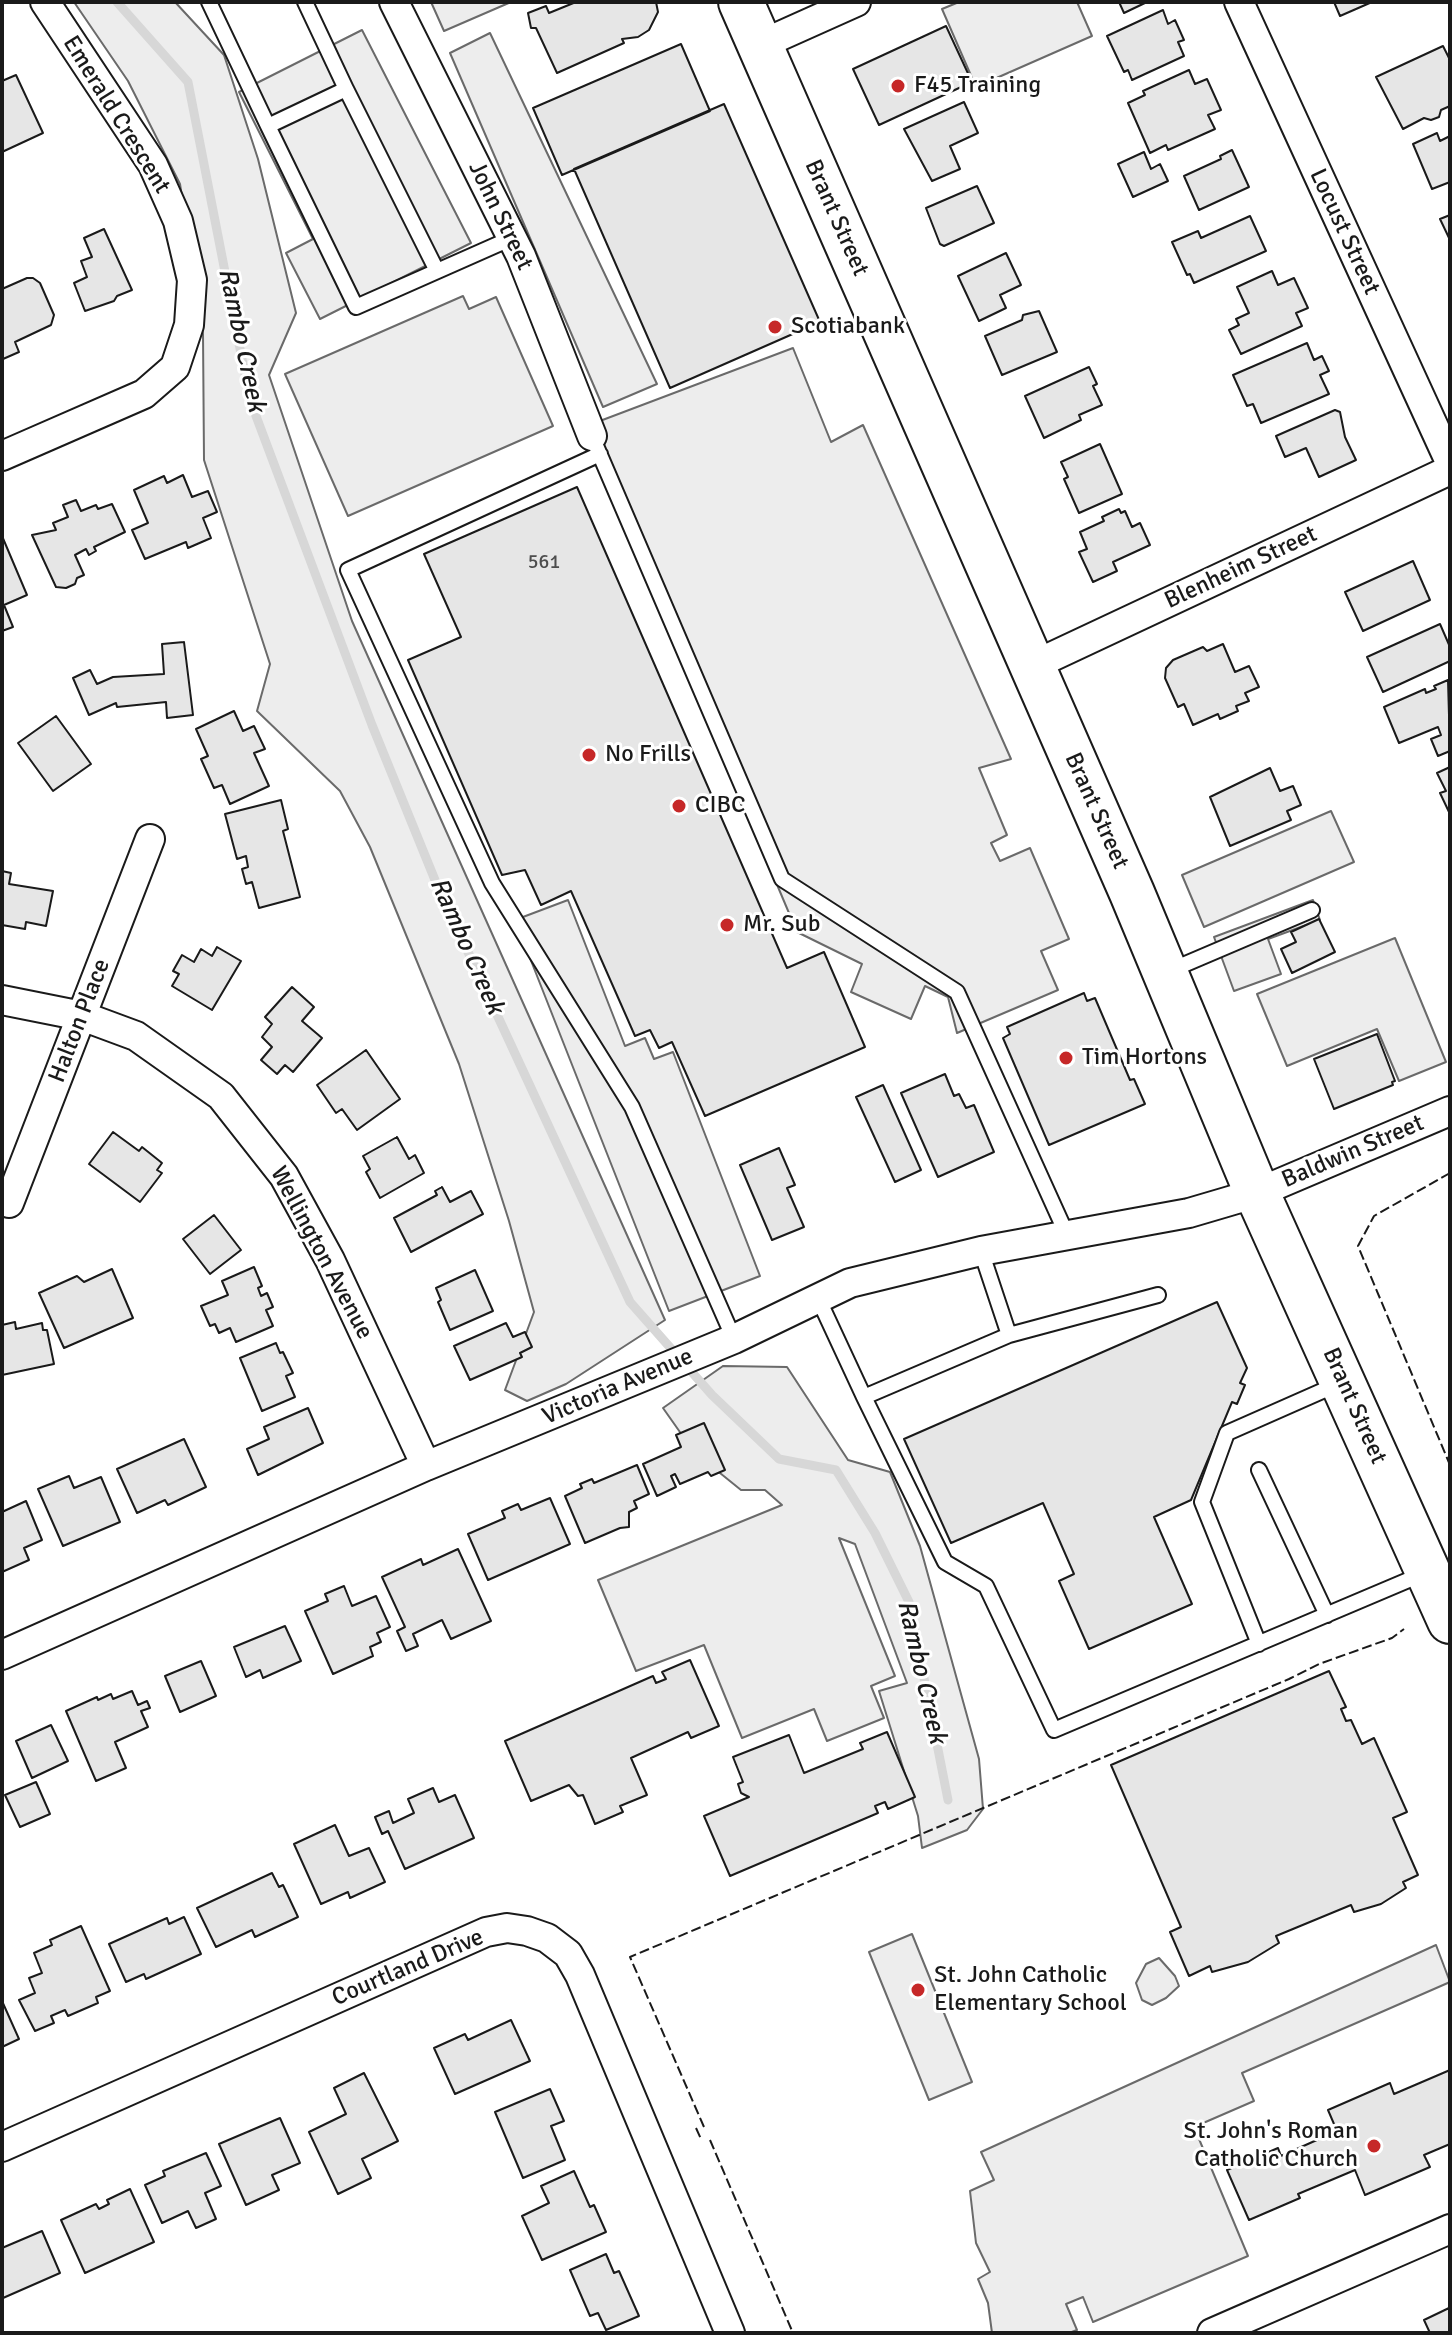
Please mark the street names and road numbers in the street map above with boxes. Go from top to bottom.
street label: Emerald Crescent [56,31,176,199]
street label: Brant Street [798,155,874,281]
street label: John Street [461,157,539,275]
street label: Locust Street [1302,164,1386,300]
street label: Blenheim Street [1160,520,1322,616]
street label: Brant Street [1058,748,1134,874]
street label: Halton Place [43,955,117,1087]
street label: Baldwin Street [1278,1109,1428,1195]
street label: Wellington Avenue [263,1162,379,1344]
street label: Victoria Avenue [538,1342,698,1432]
street label: Brant Street [1316,1343,1392,1469]
street label: Courtland Drive [328,1923,488,2013]

